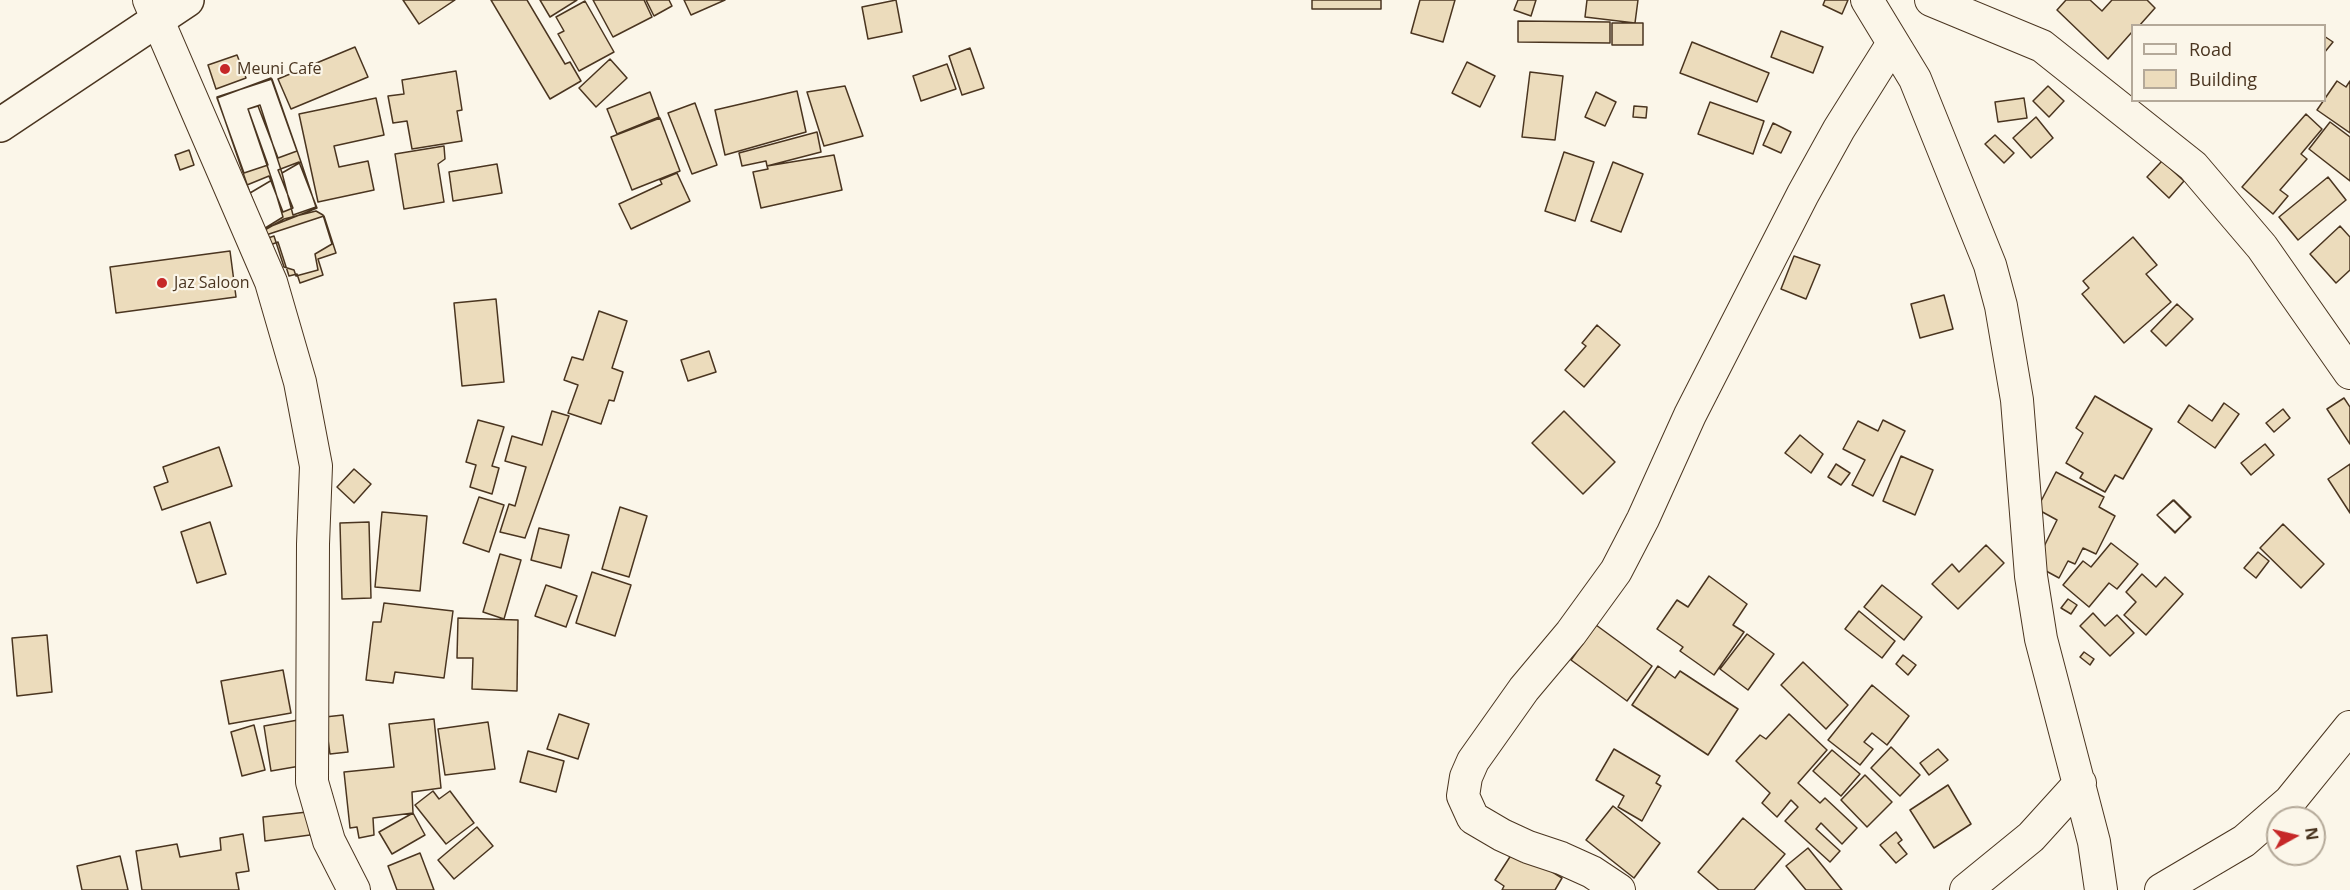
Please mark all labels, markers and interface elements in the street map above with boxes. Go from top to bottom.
legend [2131,24,2326,102]
text: Road [2189,37,2232,61]
place label: Meuni Cafe [237,59,322,79]
marker: Meuni Cafe [218,62,232,76]
text: Building [2189,67,2257,91]
place label: Jaz Saloon [174,273,250,293]
marker: Jaz Saloon [155,276,169,290]
north arrow [2266,806,2326,866]
text: N [2300,826,2324,842]

